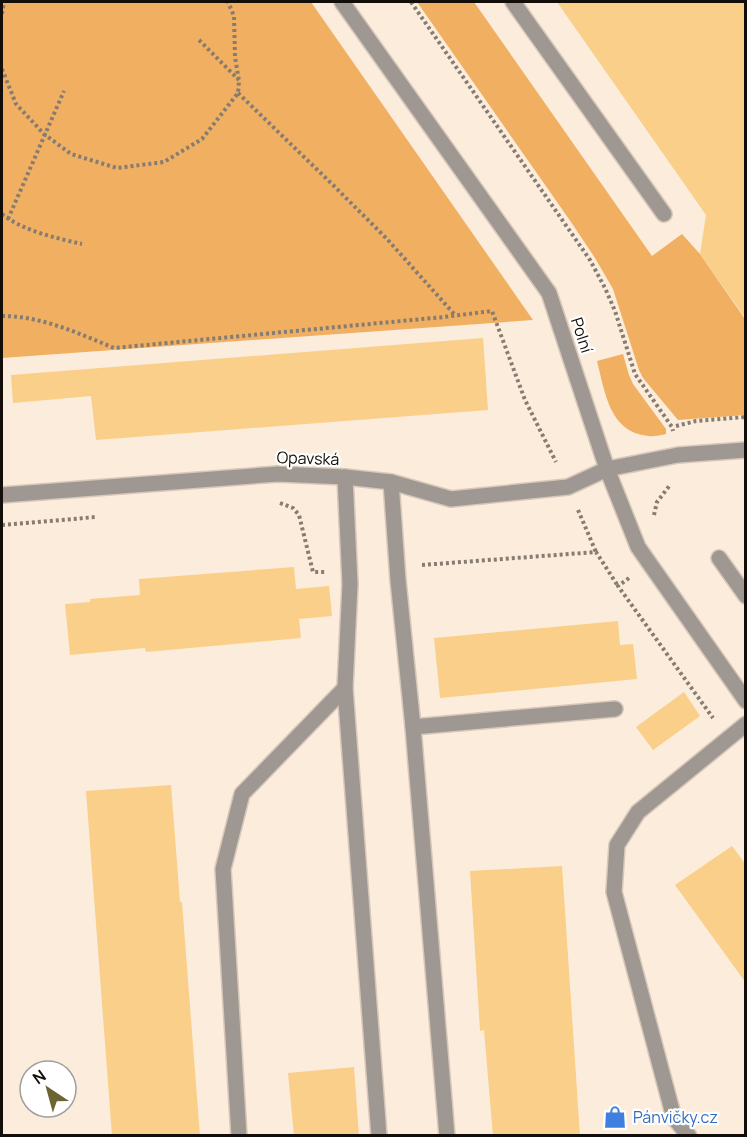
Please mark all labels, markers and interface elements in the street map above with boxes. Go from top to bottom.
street label: Polní [566,314,598,356]
street label: Opavská [276,446,340,470]
north arrow [18,1059,78,1119]
text: N [28,1065,50,1089]
shop icon: Pánvičky.cz [602,1104,628,1130]
place label: Pánvičky.cz [633,1106,718,1128]

